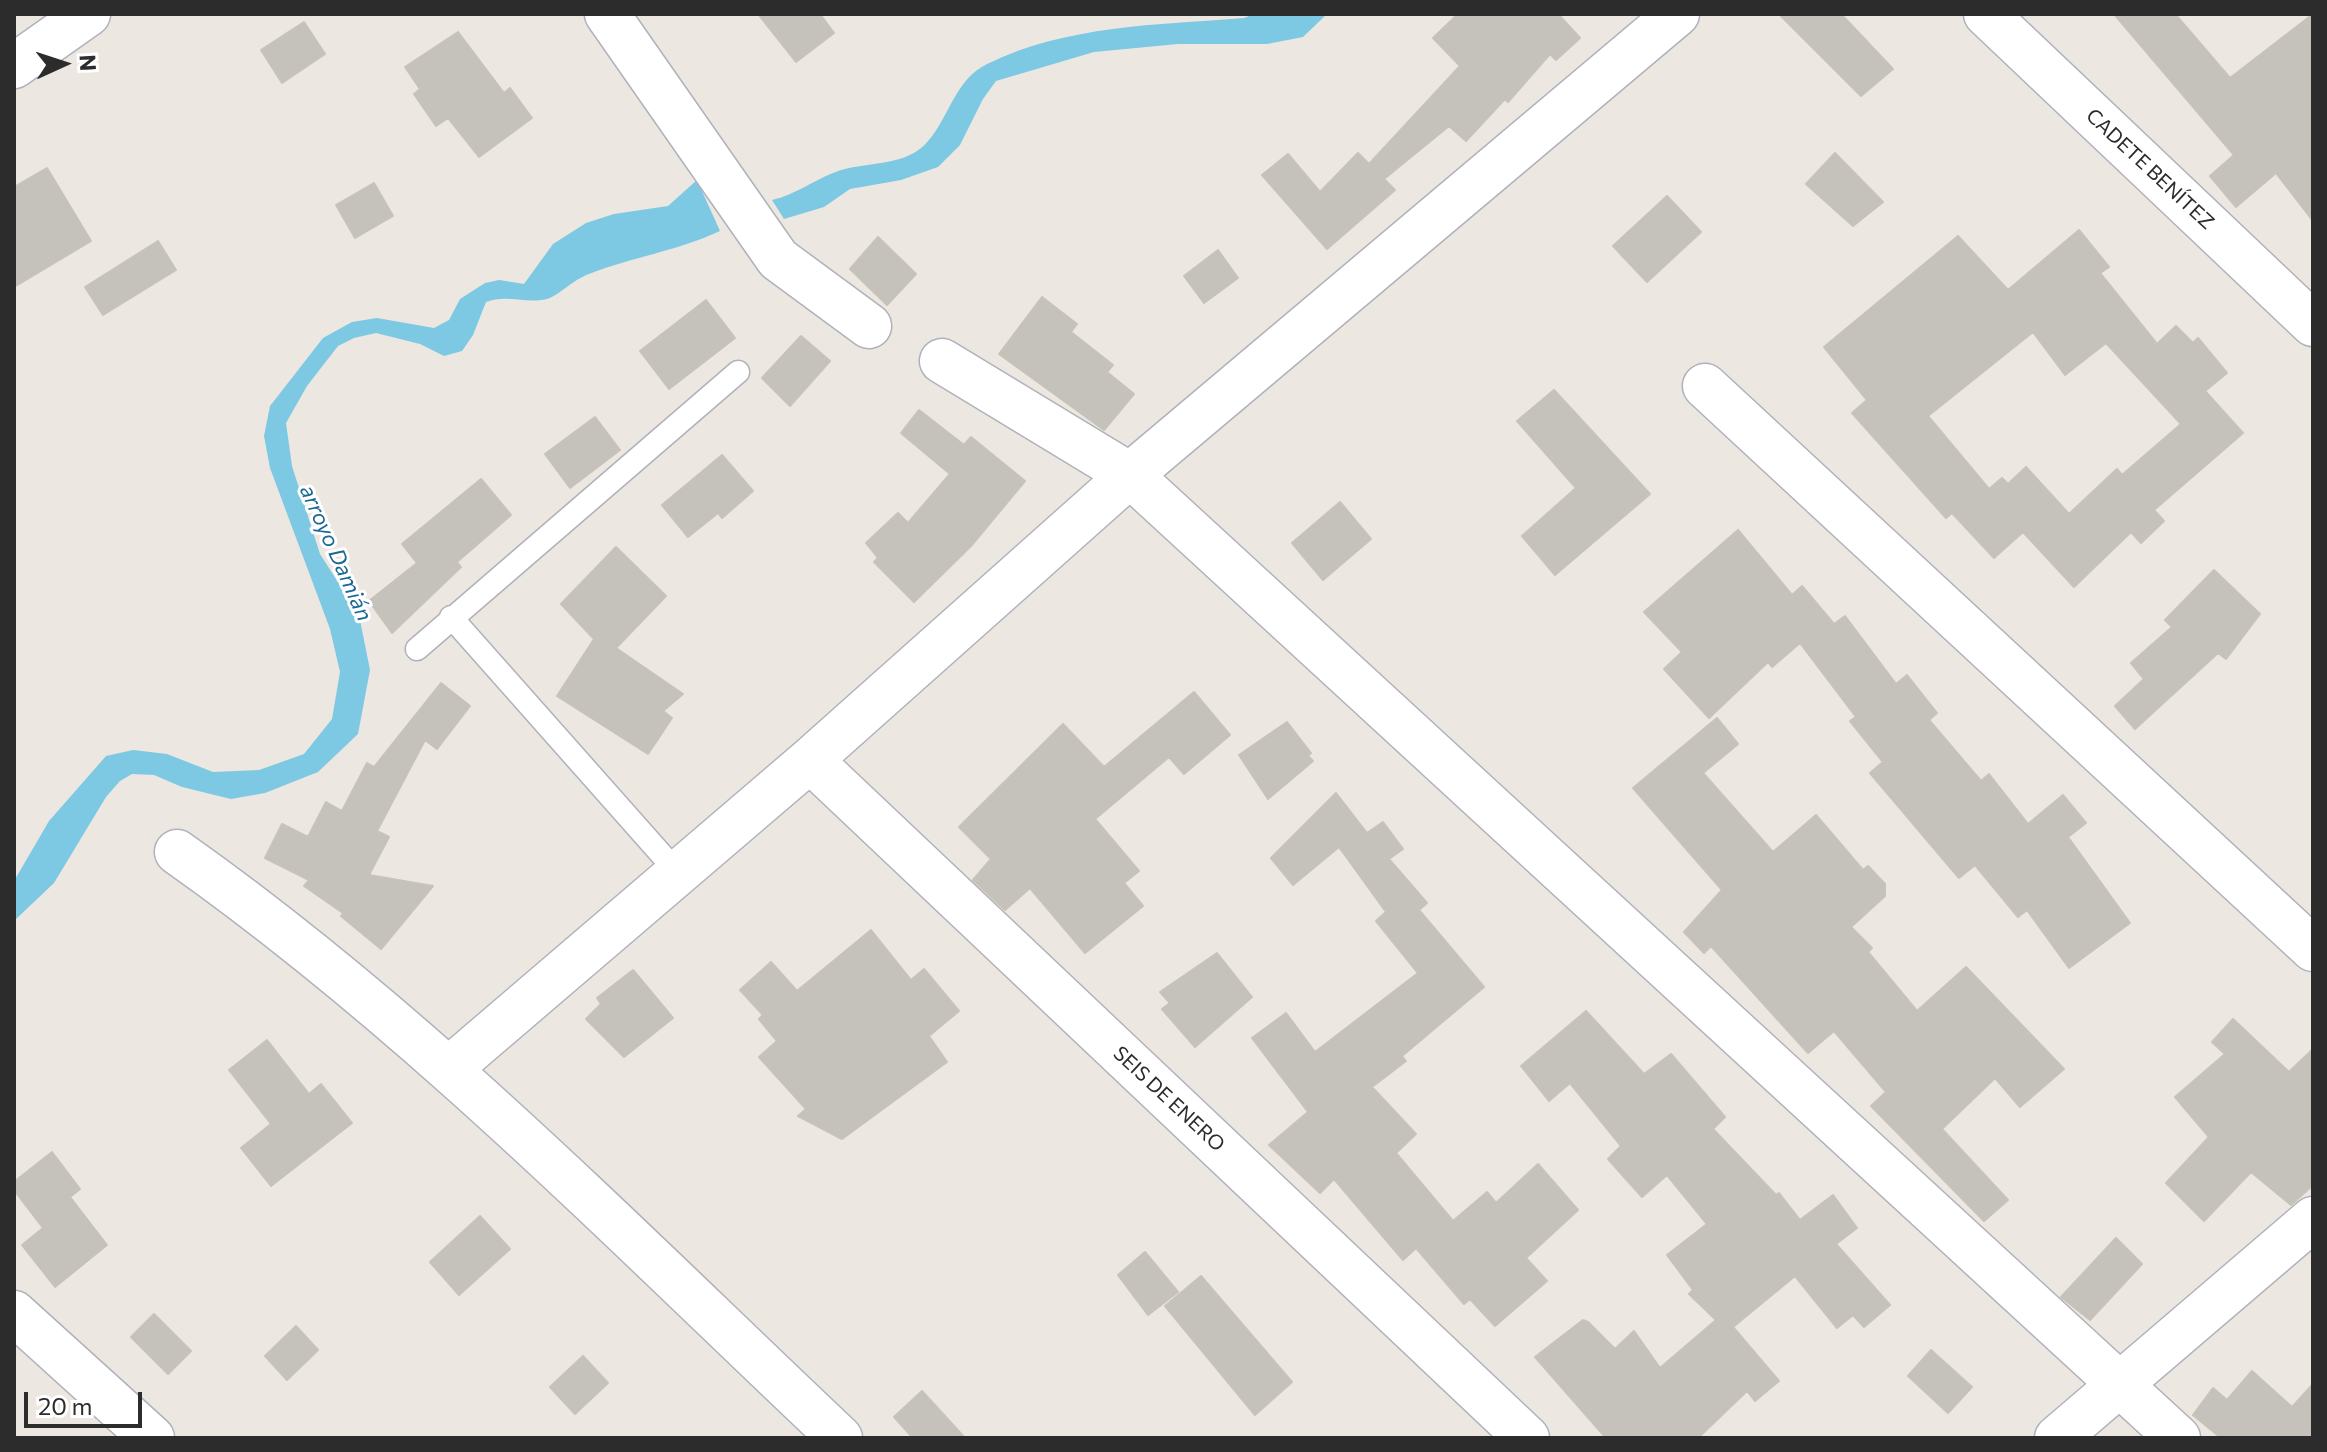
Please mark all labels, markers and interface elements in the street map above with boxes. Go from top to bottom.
north arrow [24,24,104,104]
text: N [75,54,102,72]
street label: CADETE BENÍTEZ [2081,104,2219,234]
water label: arroyo Damián [294,481,378,625]
street label: SEIS DE ENERO [1108,1041,1230,1157]
scale bar [28,1376,146,1426]
text: 20 m [38,1391,92,1420]

